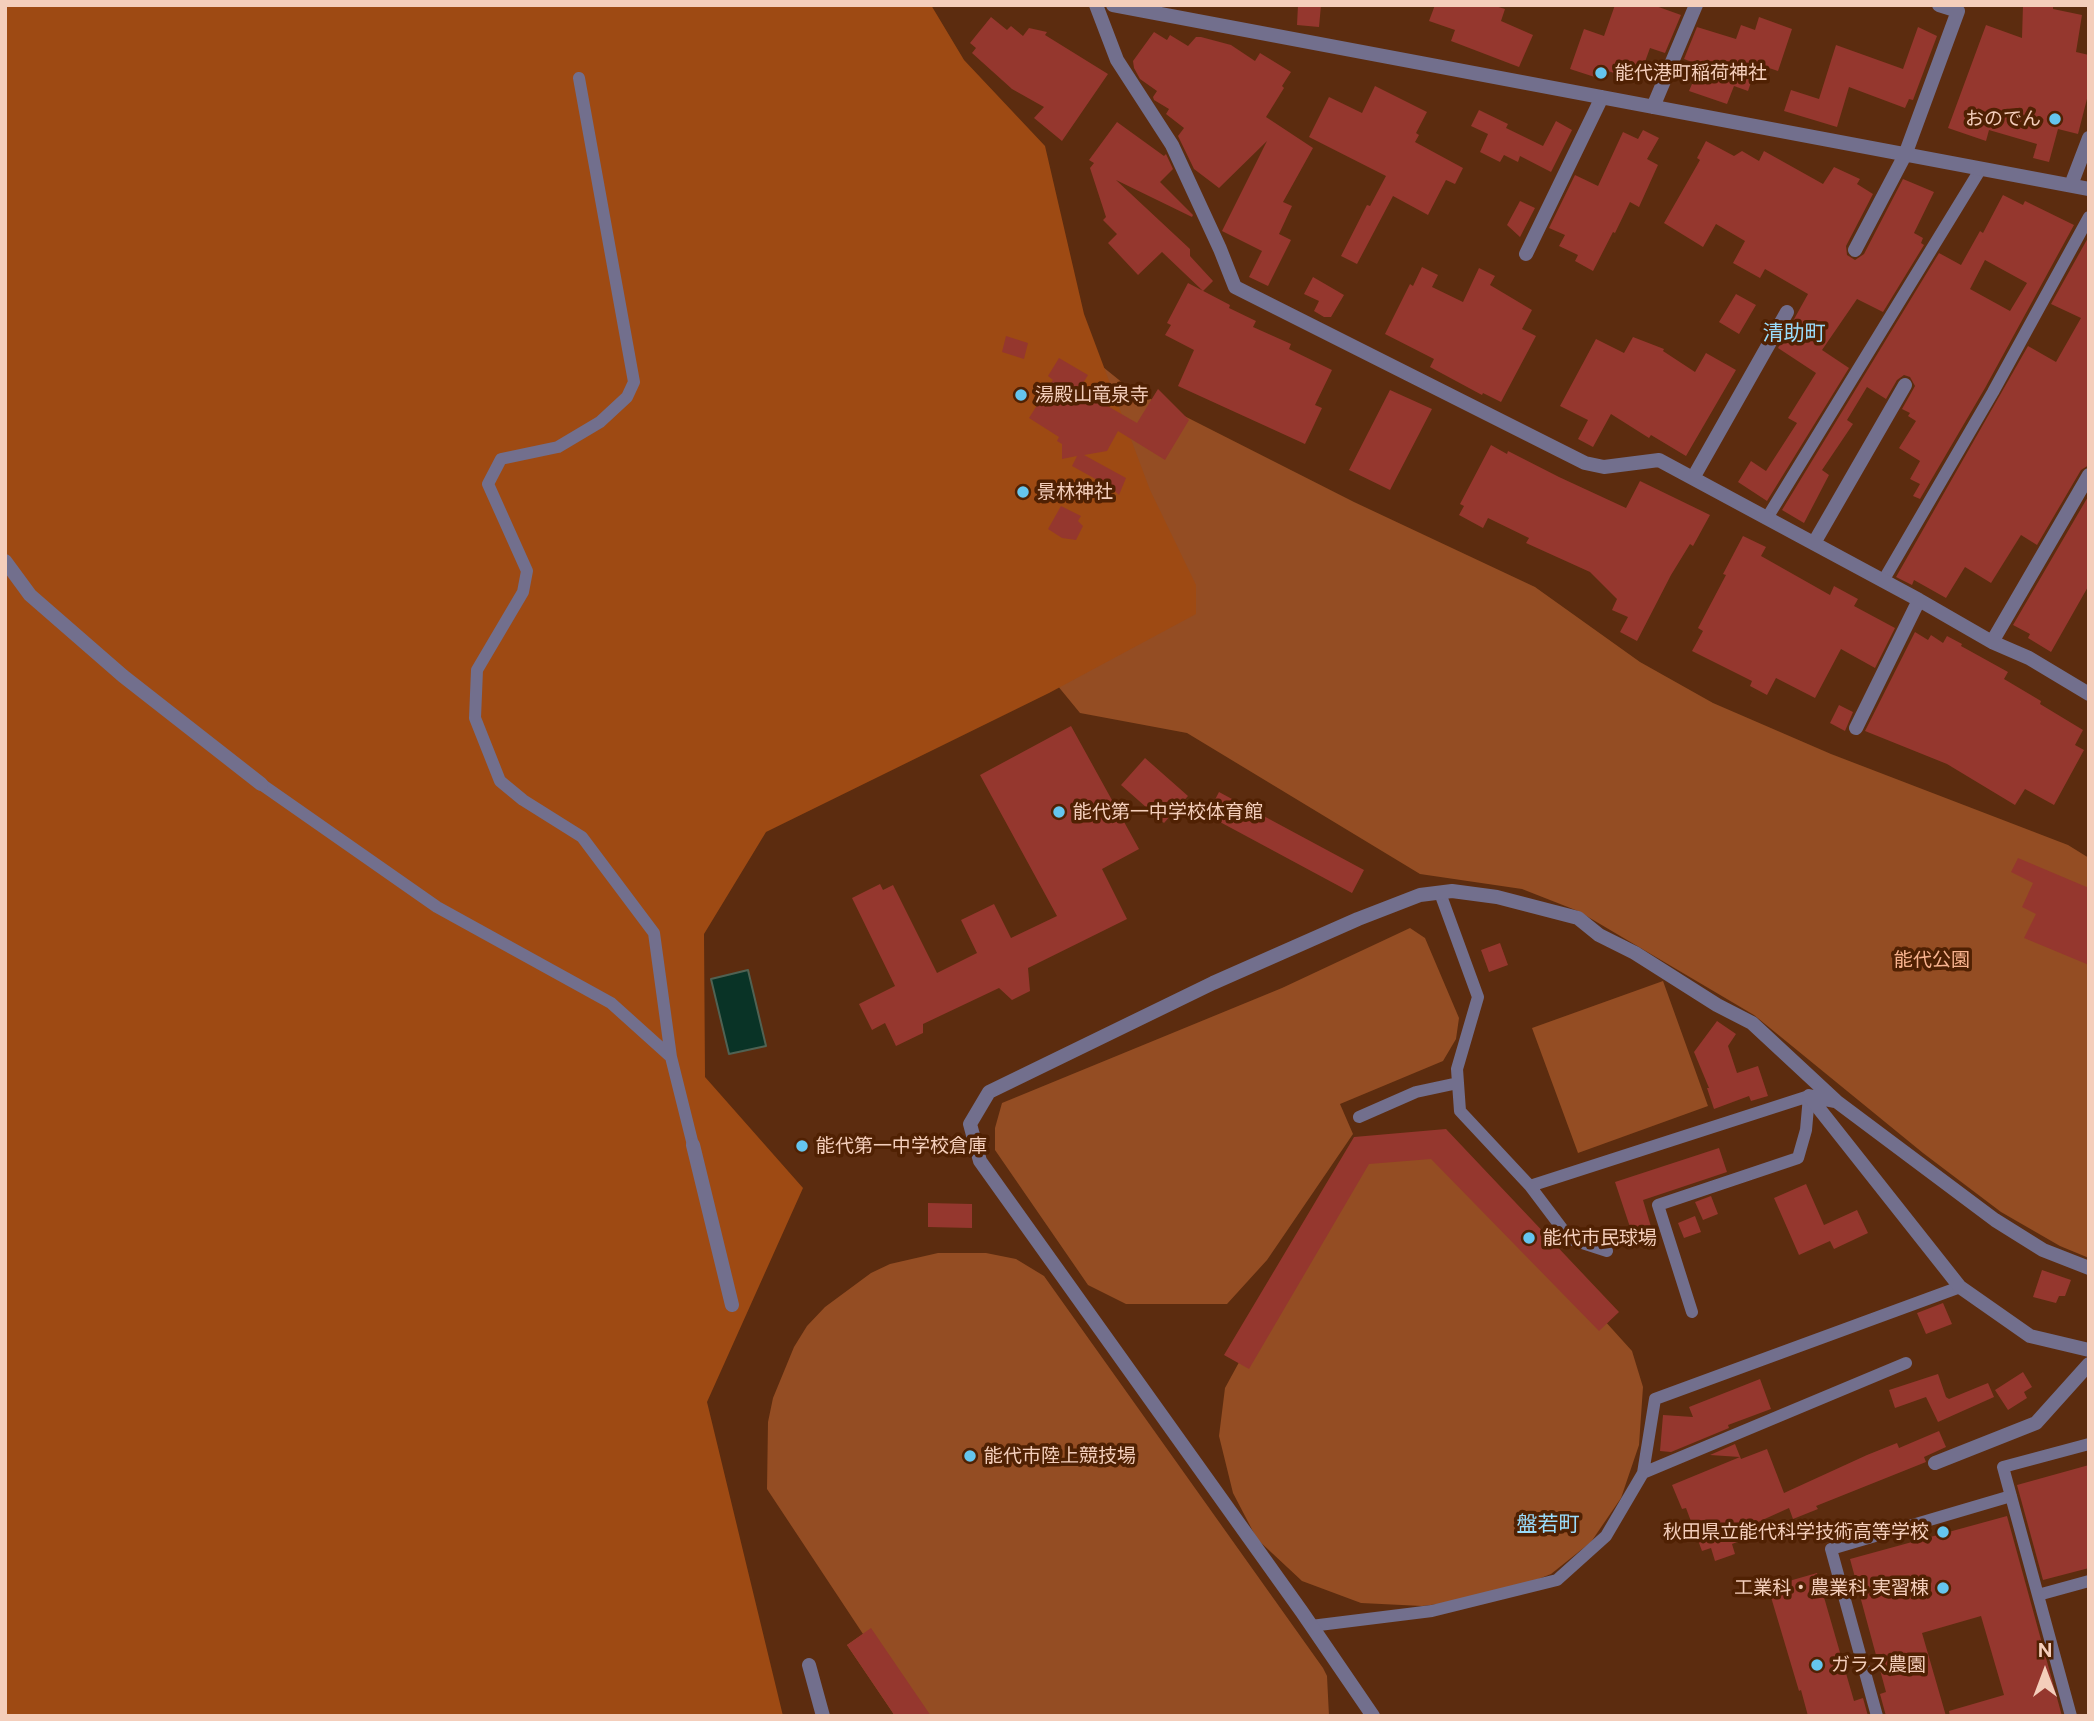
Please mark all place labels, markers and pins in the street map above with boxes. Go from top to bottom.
place label: 能代港町稲荷神社 [1615,62,1767,84]
marker: 能代港町稲荷神社 [1593,65,1609,81]
place label: おのでん [1965,108,2041,130]
marker: おのでん [2047,111,2063,127]
place label: 湯殿山竜泉寺 [1035,384,1149,406]
marker: 湯殿山竜泉寺 [1013,387,1029,403]
place label: 景林神社 [1037,481,1113,503]
marker: 景林神社 [1015,484,1031,500]
place label: 能代第一中学校体育館 [1073,801,1263,823]
marker: 能代第一中学校体育館 [1051,804,1067,820]
place label: 能代第一中学校倉庫 [816,1135,987,1157]
marker: 能代第一中学校倉庫 [794,1138,810,1154]
place label: 能代市民球場 [1543,1227,1657,1249]
marker: 能代市民球場 [1521,1230,1537,1246]
place label: 能代市陸上競技場 [984,1445,1136,1467]
marker: 能代市陸上競技場 [962,1448,978,1464]
place label: 秋田県立能代科学技術高等学校 [1663,1521,1929,1543]
marker: 秋田県立能代科学技術高等学校 [1935,1524,1951,1540]
place label: 工業科・農業科 実習棟 [1734,1577,1929,1599]
marker: 工業科・農業科 実習棟 [1935,1580,1951,1596]
place label: ガラス農園 [1831,1654,1926,1676]
marker: ガラス農園 [1809,1657,1825,1673]

